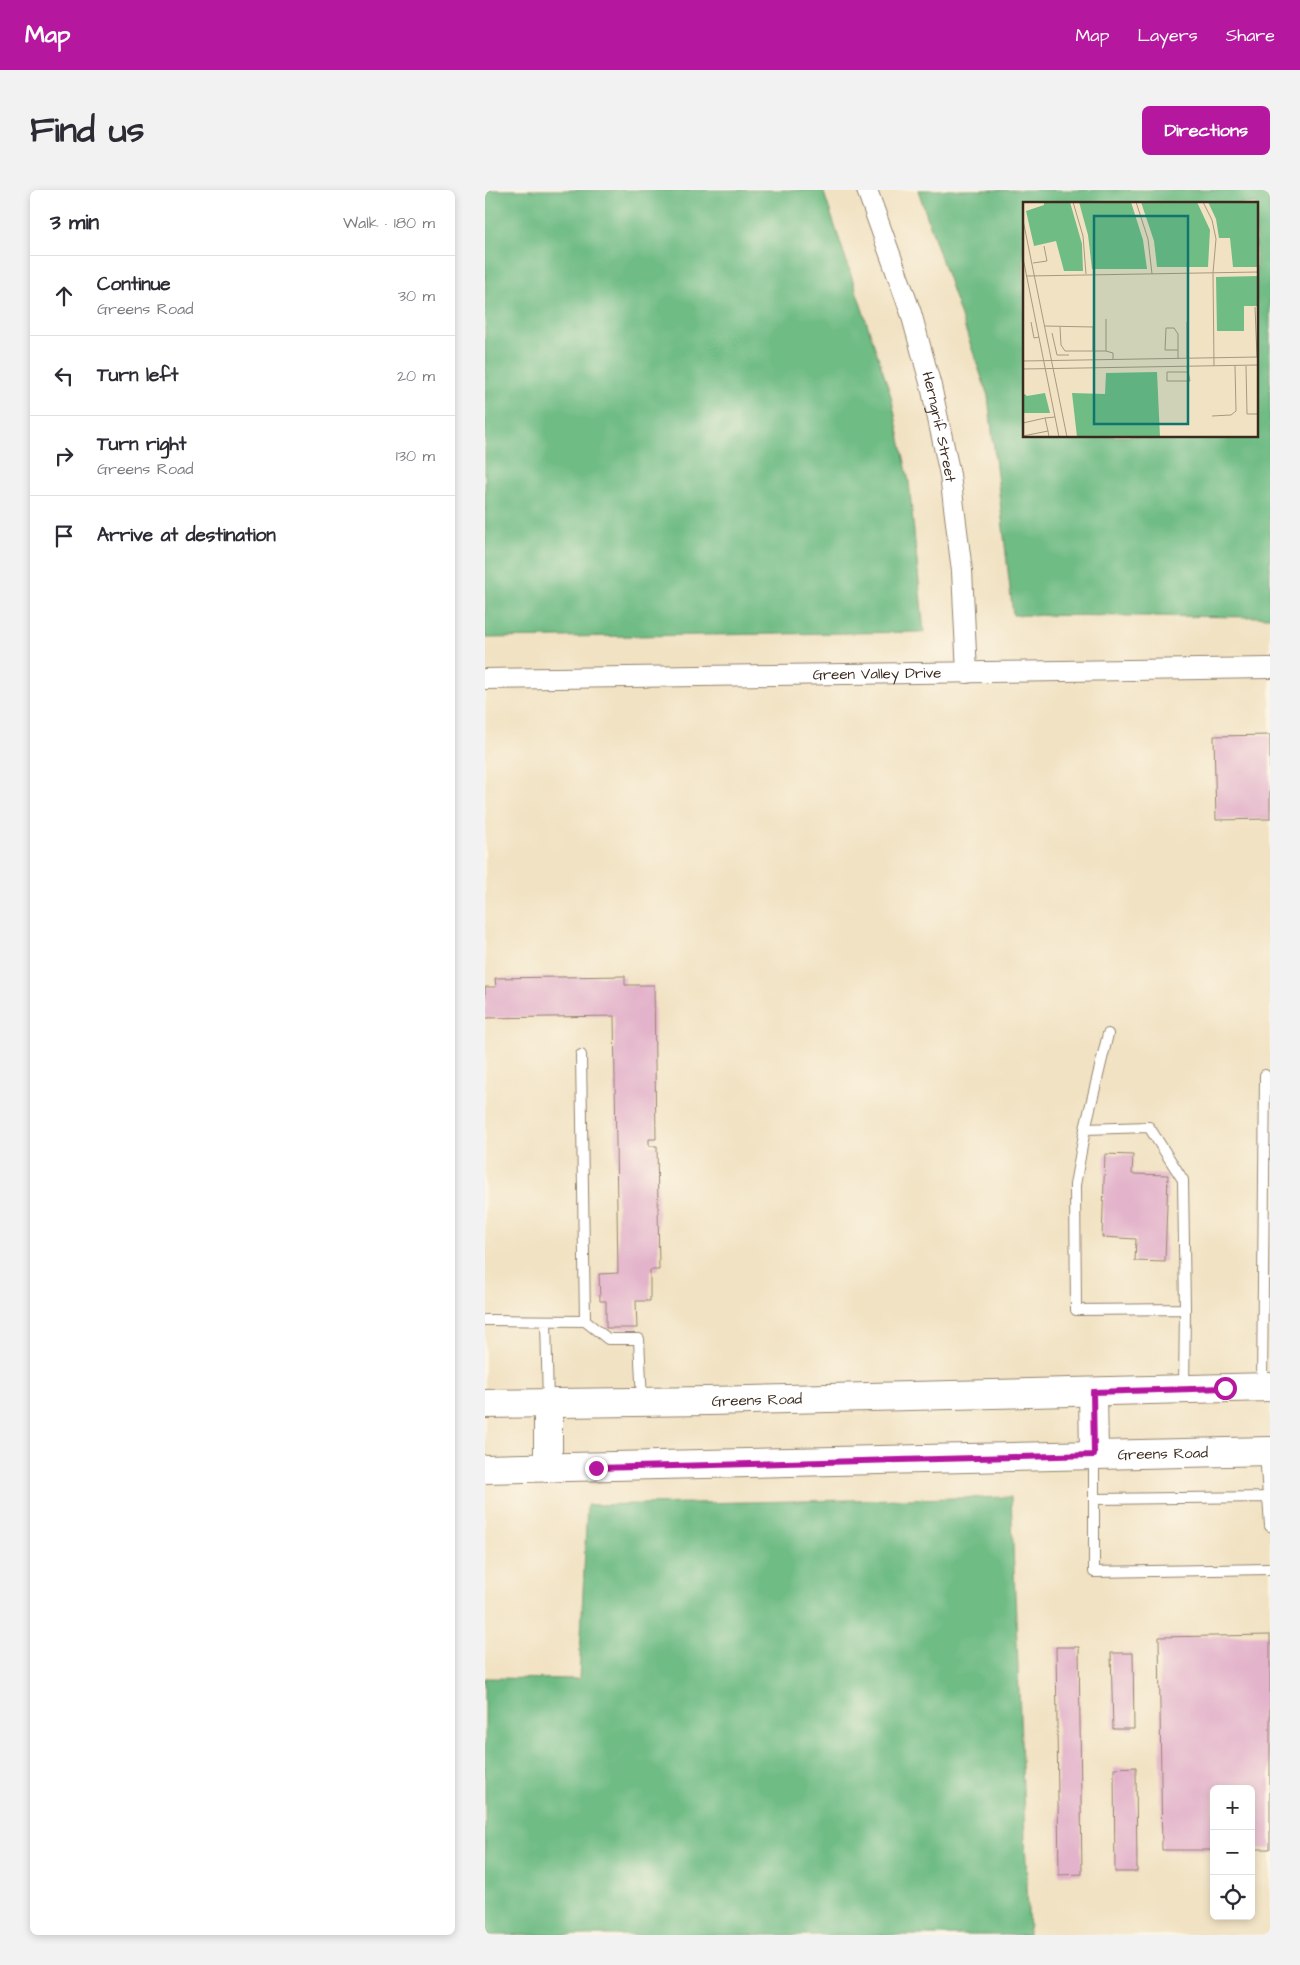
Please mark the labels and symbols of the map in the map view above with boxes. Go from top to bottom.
inset map [1023,202,1257,438]
street label: Herngrif Street [917,369,961,483]
street label: Green Valley Drive [812,663,941,685]
route start [1214,1377,1237,1400]
street label: Greens Road [712,1389,803,1412]
street label: Greens Road [1117,1442,1209,1465]
route end [585,1457,608,1480]

